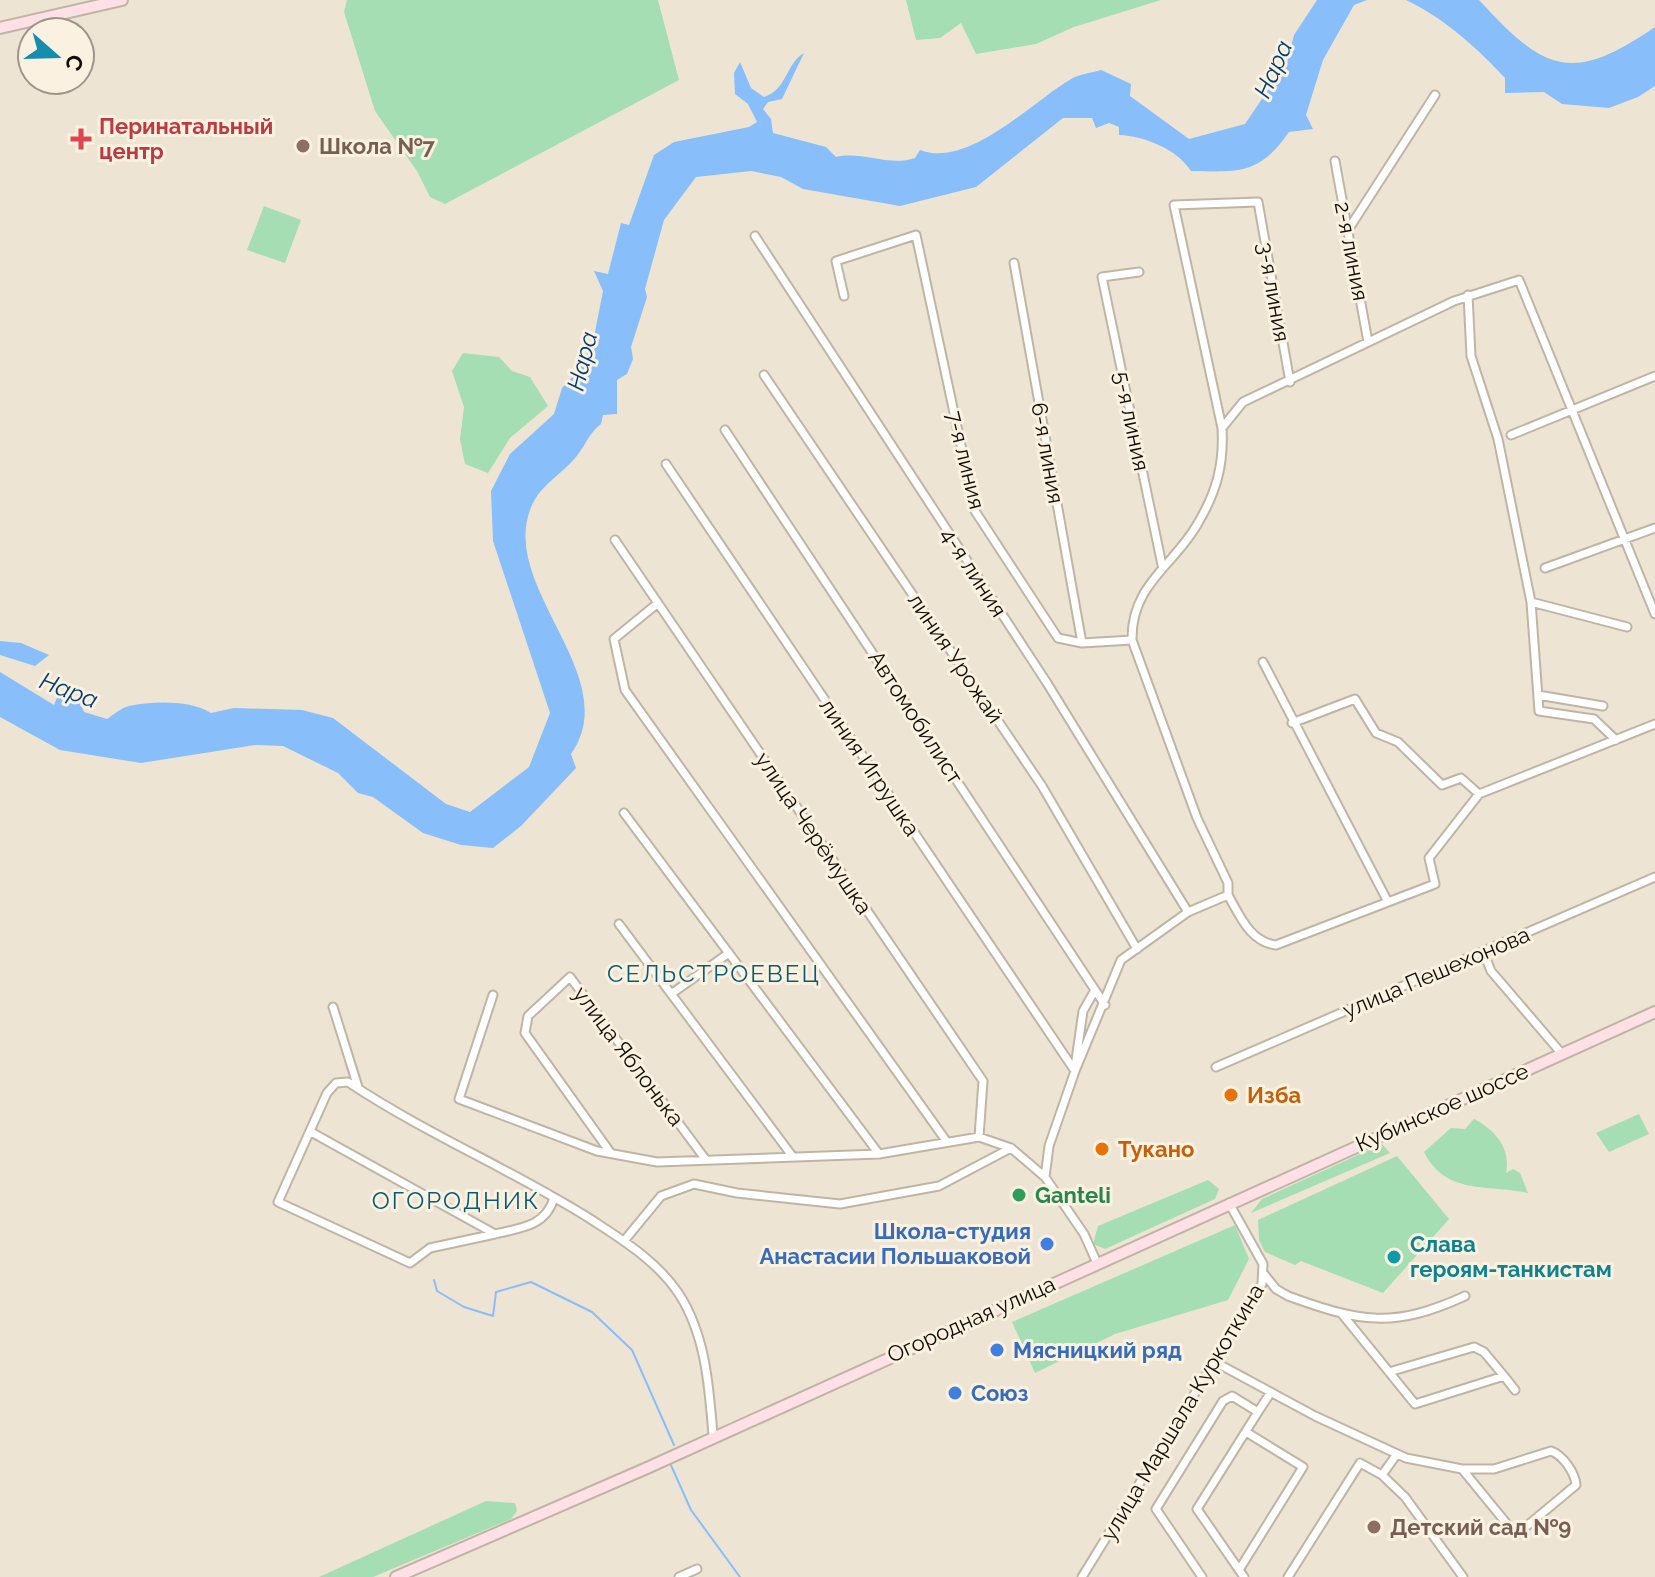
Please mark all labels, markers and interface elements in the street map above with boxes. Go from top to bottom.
north arrow [16,16,96,96]
water label: Нара [1248,36,1298,102]
text: С [60,51,90,74]
place label: Перинатальный центр [99,113,273,164]
marker: Перинатальный центр [70,128,92,150]
place label: Школа №7 [319,133,436,159]
marker: Школа №7 [294,137,312,155]
street label: 2-я линия [1330,199,1374,303]
street label: 3-я линия [1252,240,1296,344]
water label: Нара [561,329,603,393]
street label: 5-я линия [1109,369,1155,473]
street label: 6-я линия [1026,400,1070,506]
street label: 7-я линия [941,408,991,512]
street label: 4-я линия [936,523,1012,621]
street label: линия Урожай [903,588,1009,728]
street label: Автомобилист [863,646,969,789]
water label: Нара [36,666,102,714]
street label: линия Игрушка [814,693,926,841]
street label: улица Черёмушка [750,747,878,919]
street label: улица Пешехонова [1339,921,1533,1023]
district label: СЕЛЬСТРОЕВЕЦ [607,959,821,988]
street label: улица Яблонька [568,981,690,1131]
street label: Кубинское шоссе [1352,1057,1532,1157]
place label: Изба [1247,1082,1301,1108]
marker: Изба [1222,1086,1240,1104]
place label: Тукано [1118,1136,1194,1162]
marker: Тукано [1093,1140,1111,1158]
place label: Ganteli [1035,1182,1111,1208]
district label: ОГОРОДНИК [372,1186,540,1215]
marker: Ganteli [1010,1186,1028,1204]
place label: Школа-студия Анастасии Польшаковой [760,1218,1031,1269]
place label: Слава героям-танкистам [1410,1231,1612,1282]
marker: Школа-студия Анастасии Польшаковой [1038,1235,1056,1253]
marker: Слава героям-танкистам [1385,1248,1403,1266]
street label: Огородная улица [883,1270,1059,1368]
street label: улица Маршала Куркоткина [1095,1279,1269,1545]
place label: Мясницкий ряд [1013,1337,1182,1363]
marker: Мясницкий ряд [988,1341,1006,1359]
place label: Союз [971,1380,1029,1406]
marker: Союз [946,1384,964,1402]
place label: Детский сад №9 [1390,1514,1571,1540]
marker: Детский сад №9 [1365,1518,1383,1536]

